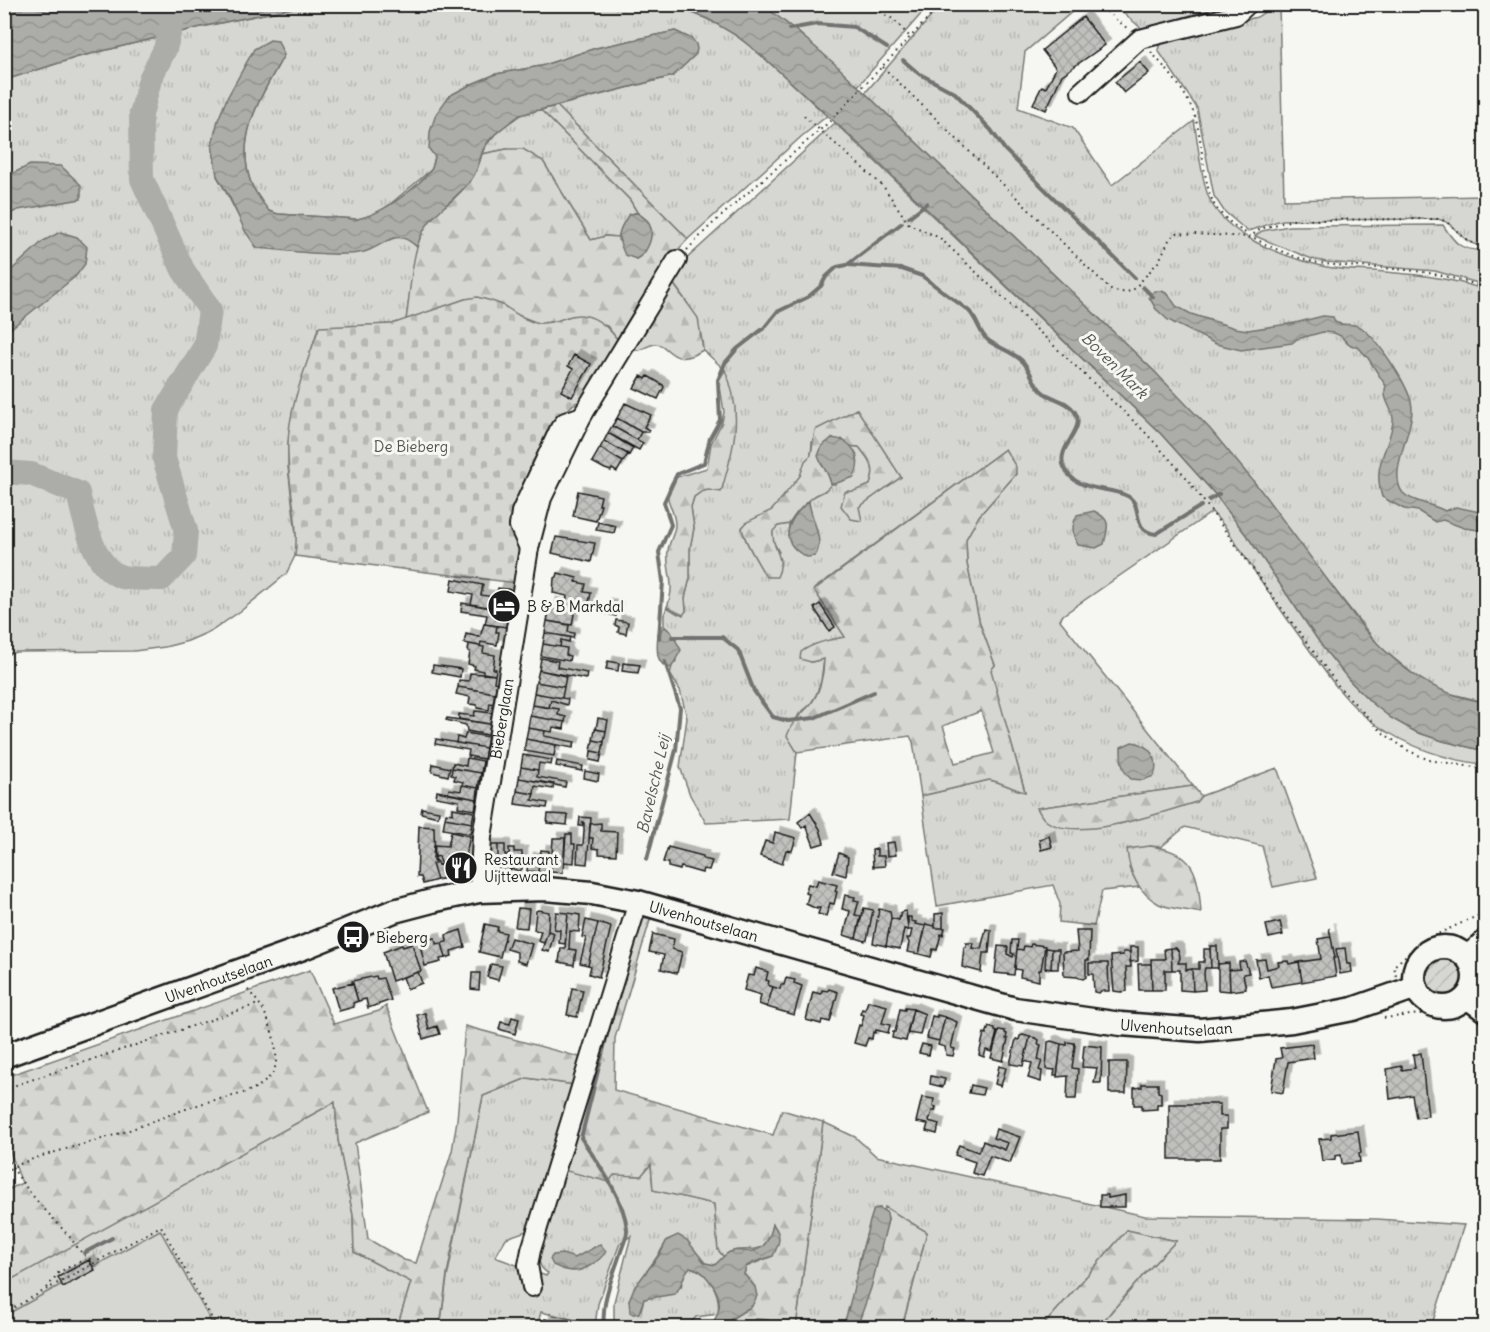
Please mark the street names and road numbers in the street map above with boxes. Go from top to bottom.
street label: Bieberglaan [485,677,517,760]
street label: Ulvenhoutselaan [647,896,761,945]
street label: Ulvenhoutselaan [162,950,275,1007]
street label: Ulvenhoutselaan [1119,1014,1234,1040]

